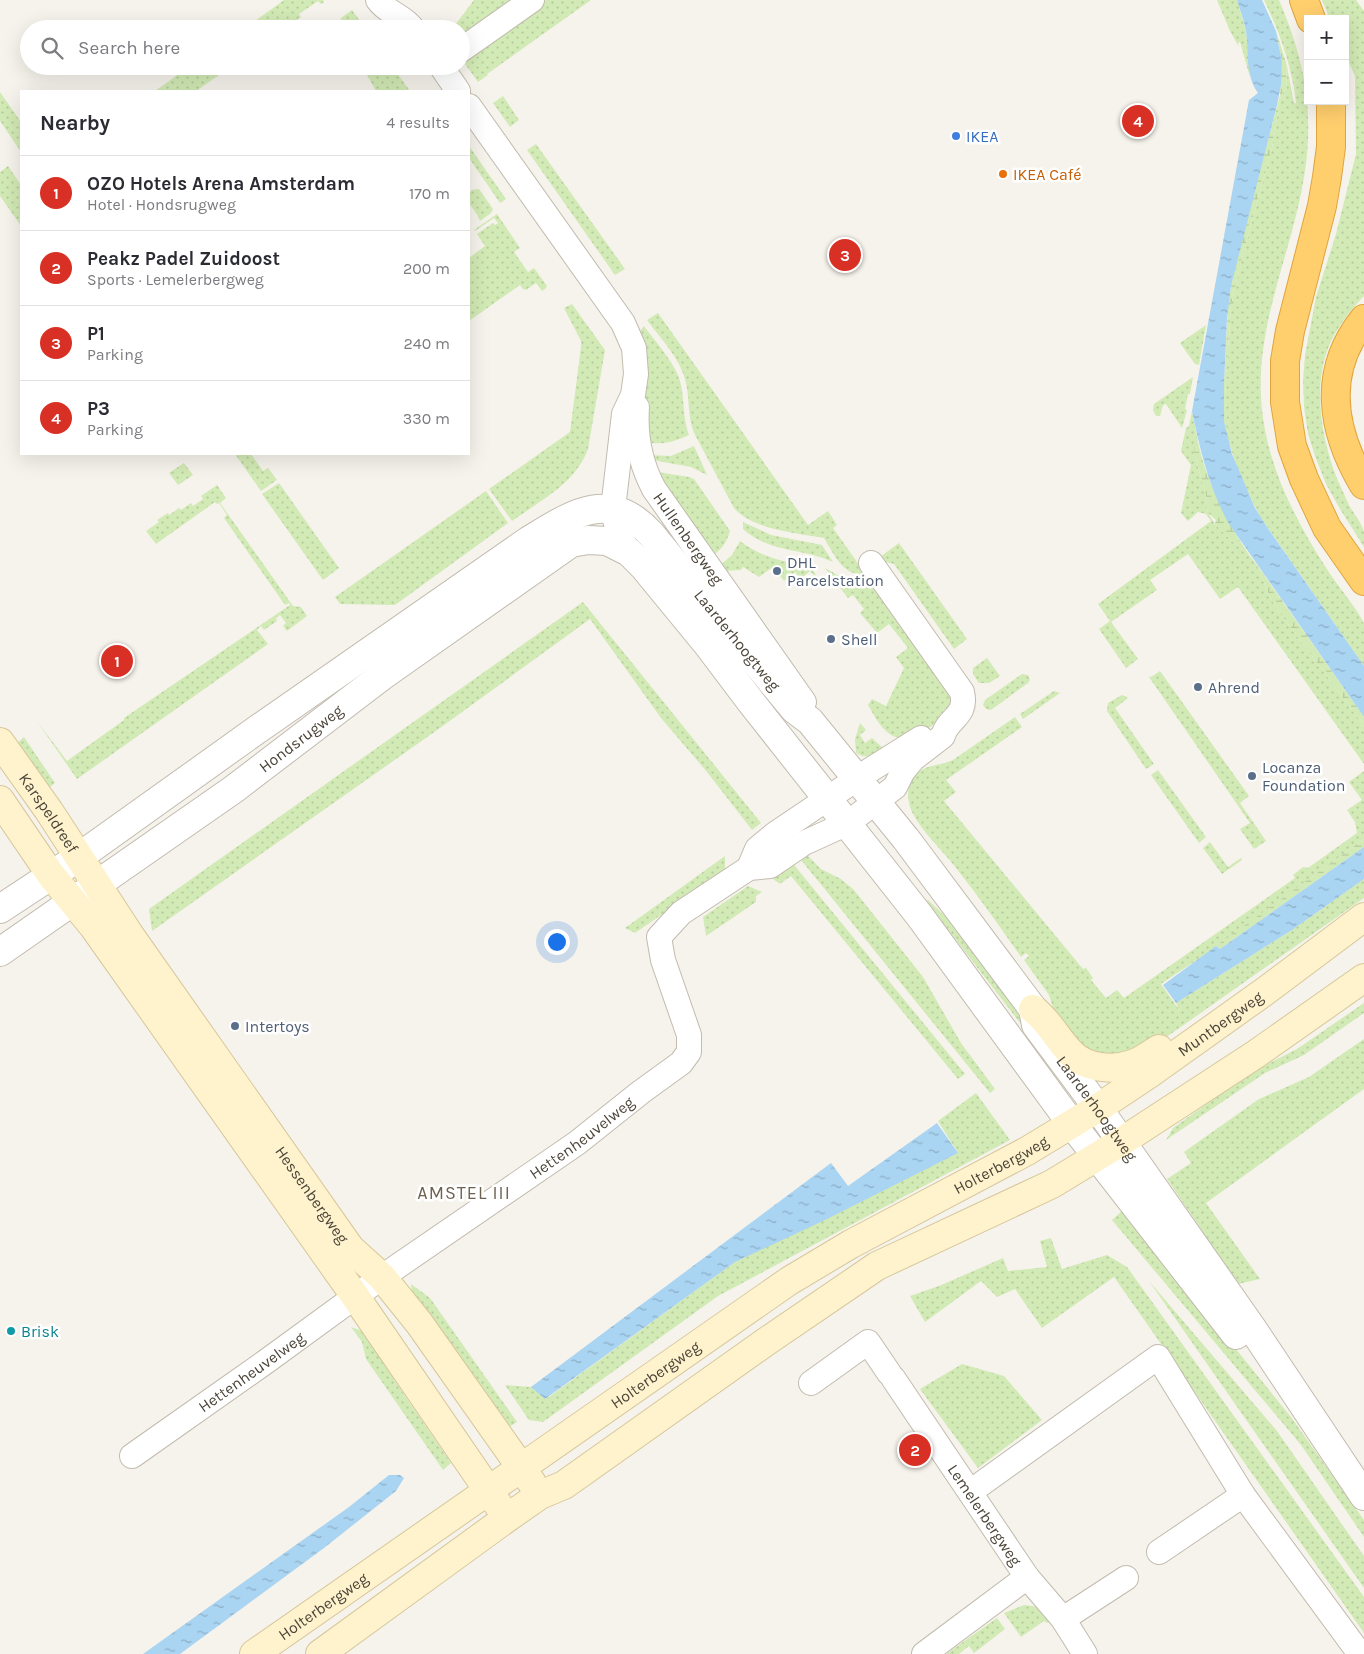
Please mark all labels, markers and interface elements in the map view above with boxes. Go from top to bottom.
map controls [1304,15,1349,105]
button: + [1304,15,1349,60]
search box [20,20,470,75]
icon: search [38,34,66,62]
text: Search here [78,37,180,59]
button: − [1304,60,1349,105]
pin: 4 [1122,102,1154,140]
text: Nearby [40,111,110,135]
text: 4 results [386,113,450,132]
place label: IKEA [966,127,998,146]
marker: IKEA [950,130,962,142]
place label: IKEA Café [1013,165,1082,184]
marker: IKEA Café [997,168,1009,180]
text: OZO Hotels Arena Amsterdam [87,173,355,195]
text: 1 [53,184,59,203]
text: 170 m [409,184,450,203]
text: Hotel · Hondsrugweg [87,195,236,214]
pin: 3 [829,236,861,274]
text: Peakz Padel Zuidoost [87,248,280,270]
text: 2 [51,259,61,278]
text: 200 m [403,259,450,278]
text: Sports · Lemelerbergweg [87,270,264,289]
text: P1 [87,323,105,345]
text: 3 [51,334,61,353]
text: 240 m [404,334,450,353]
text: Parking [87,345,143,364]
text: P3 [87,398,110,420]
text: 4 [51,409,61,428]
text: 330 m [403,409,450,428]
text: Parking [87,420,143,439]
street label: Hullenbergweg [650,488,728,588]
place label: DHL Parcelstation [787,553,884,590]
marker: DHL Parcelstation [771,565,783,577]
street label: Laarderhoogtweg [691,585,785,695]
place label: Shell [841,630,878,649]
marker: Shell [825,633,837,645]
pin: 1 [101,642,133,680]
place label: Ahrend [1208,678,1260,697]
marker: Ahrend [1192,681,1204,693]
street label: Hondsrugweg [255,700,346,776]
place label: Locanza Foundation [1262,758,1346,795]
street label: Karspeldreef [15,769,83,856]
marker: Locanza Foundation [1246,770,1258,782]
your location [544,929,570,955]
street label: Muntbergweg [1174,987,1266,1060]
place label: Intertoys [245,1017,310,1036]
marker: Intertoys [229,1020,241,1032]
street label: Laarderhoogtweg [1053,1052,1142,1165]
street label: Hettenheuvelweg [525,1092,638,1183]
street label: Holterbergweg [950,1131,1052,1198]
street label: Hessenbergweg [272,1142,353,1247]
district label: AMSTEL III [417,1182,511,1204]
place label: Brisk [21,1322,59,1341]
marker: Brisk [5,1325,17,1337]
street label: Hettenheuvelweg [194,1327,308,1416]
street label: Holterbergweg [607,1336,704,1412]
pin: 2 [899,1431,931,1469]
street label: Lemelerbergweg [944,1460,1026,1569]
street label: Holterbergweg [274,1568,371,1644]

